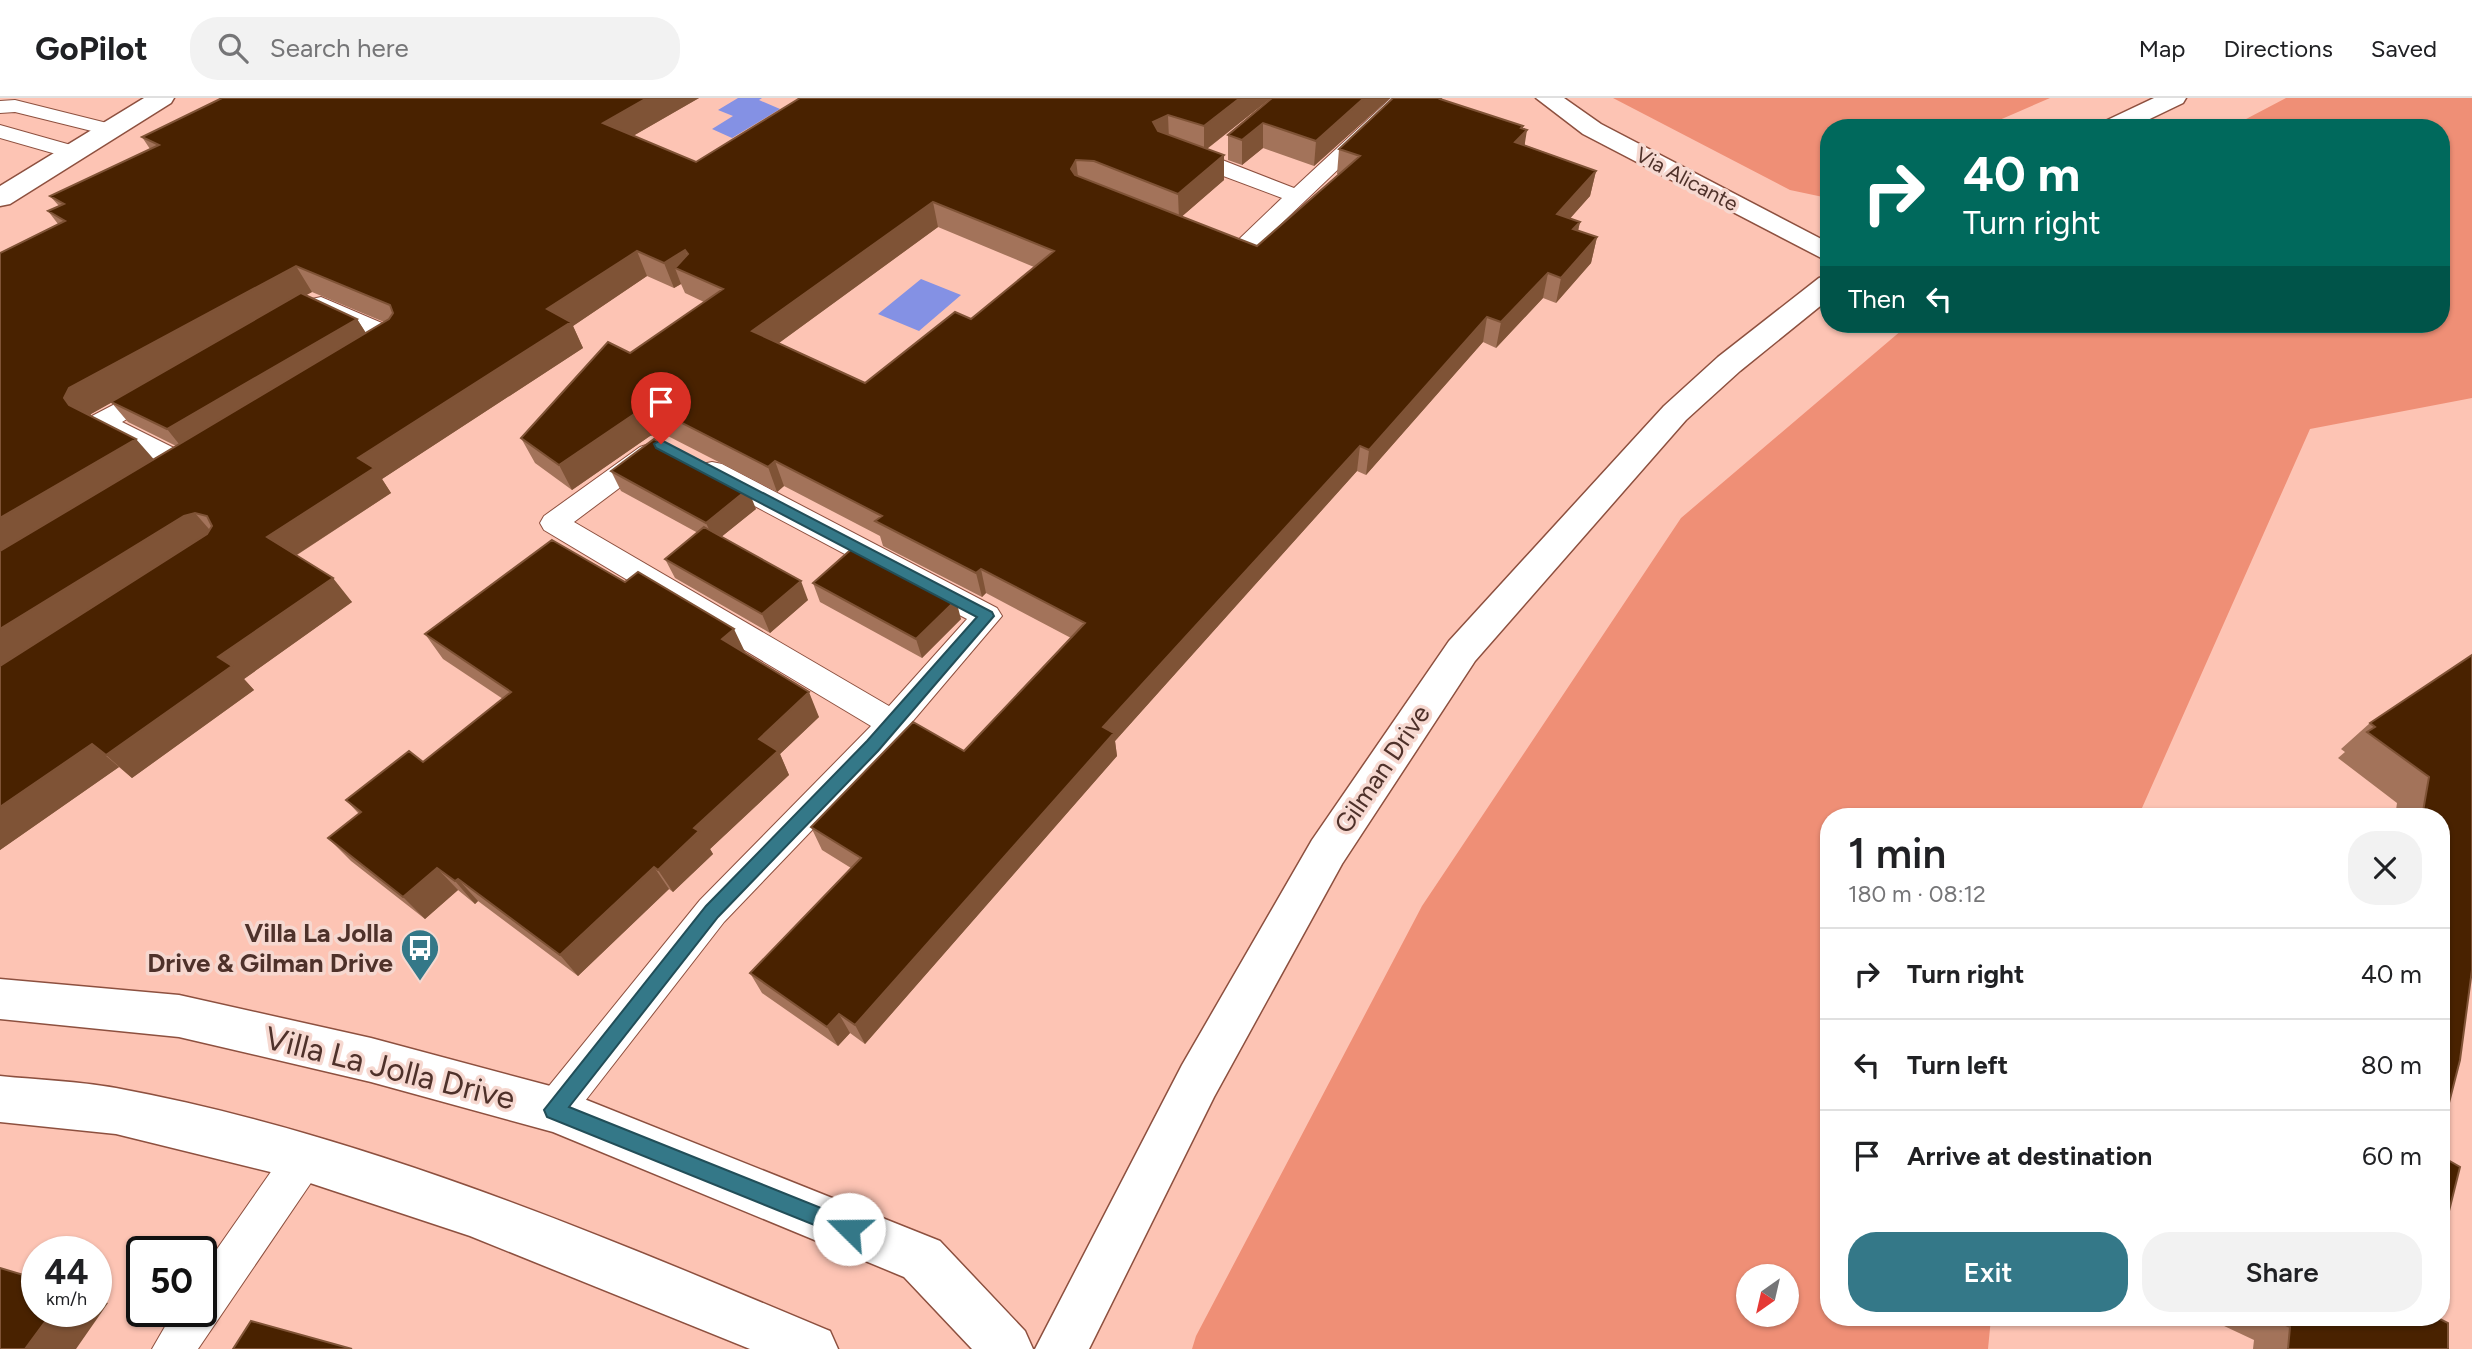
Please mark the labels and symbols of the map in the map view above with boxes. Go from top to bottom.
street label: Via Alicante [1632,142,1742,216]
pin [631,372,691,444]
street label: Gilman Drive [1327,699,1437,839]
place label: Villa La Jolla Drive & Gilman Drive [147,917,393,979]
bus stop icon: Villa La Jolla Drive & Gilman Drive [399,927,441,982]
street label: Villa La Jolla Drive [261,1019,519,1117]
position arrow [812,1192,886,1266]
speed limit sign: 50 [126,1236,217,1327]
north arrow [1736,1264,1799,1326]

